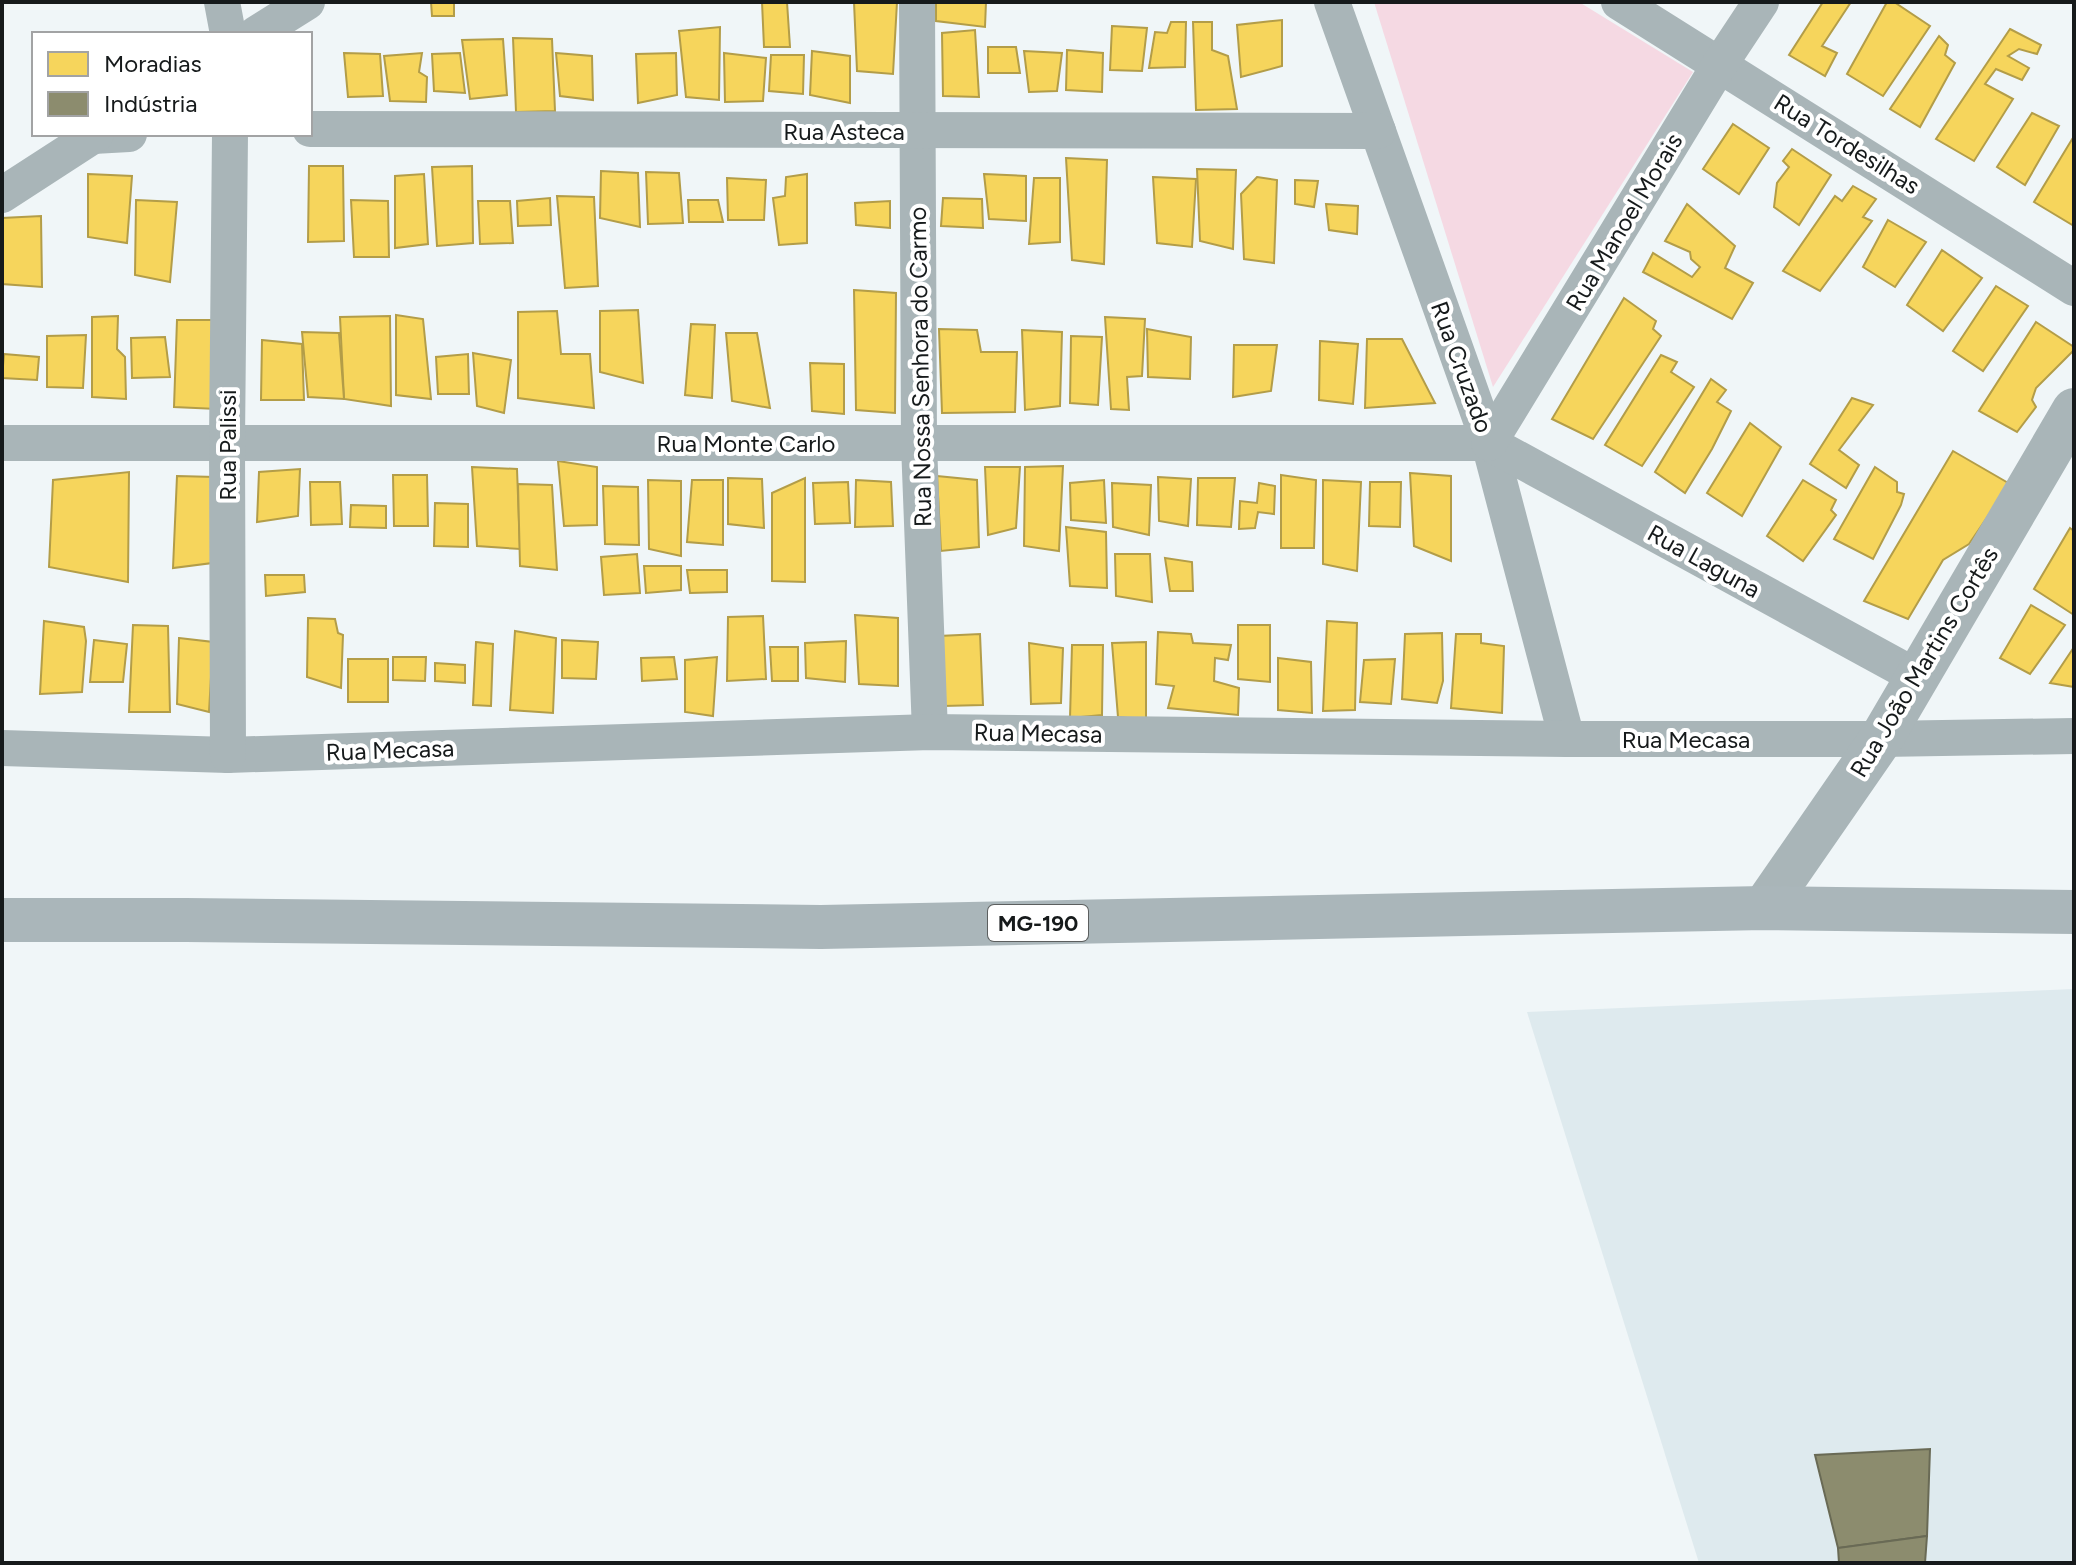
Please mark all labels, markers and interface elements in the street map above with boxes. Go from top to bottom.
legend [32,32,312,136]
text: Moradias [104,49,202,78]
street label: Rua Tordesilhas [1769,88,1925,200]
text: Indústria [104,89,198,118]
street label: Rua Asteca [783,117,905,146]
street label: Rua Manoel Morais [1560,128,1688,316]
street label: Rua Nossa Senhora do Carmo [903,207,937,527]
street label: Rua Cruzado [1425,297,1499,437]
street label: Rua Palissi [213,389,242,501]
street label: Rua Monte Carlo [656,429,836,458]
street label: Rua Laguna [1643,518,1765,604]
street label: Rua João Martins Cortês [1844,542,2004,782]
street label: Rua Mecasa [973,717,1103,749]
street label: Rua Mecasa [1622,725,1750,754]
street label: Rua Mecasa [325,733,455,767]
road number: MG-190 [988,905,1088,941]

